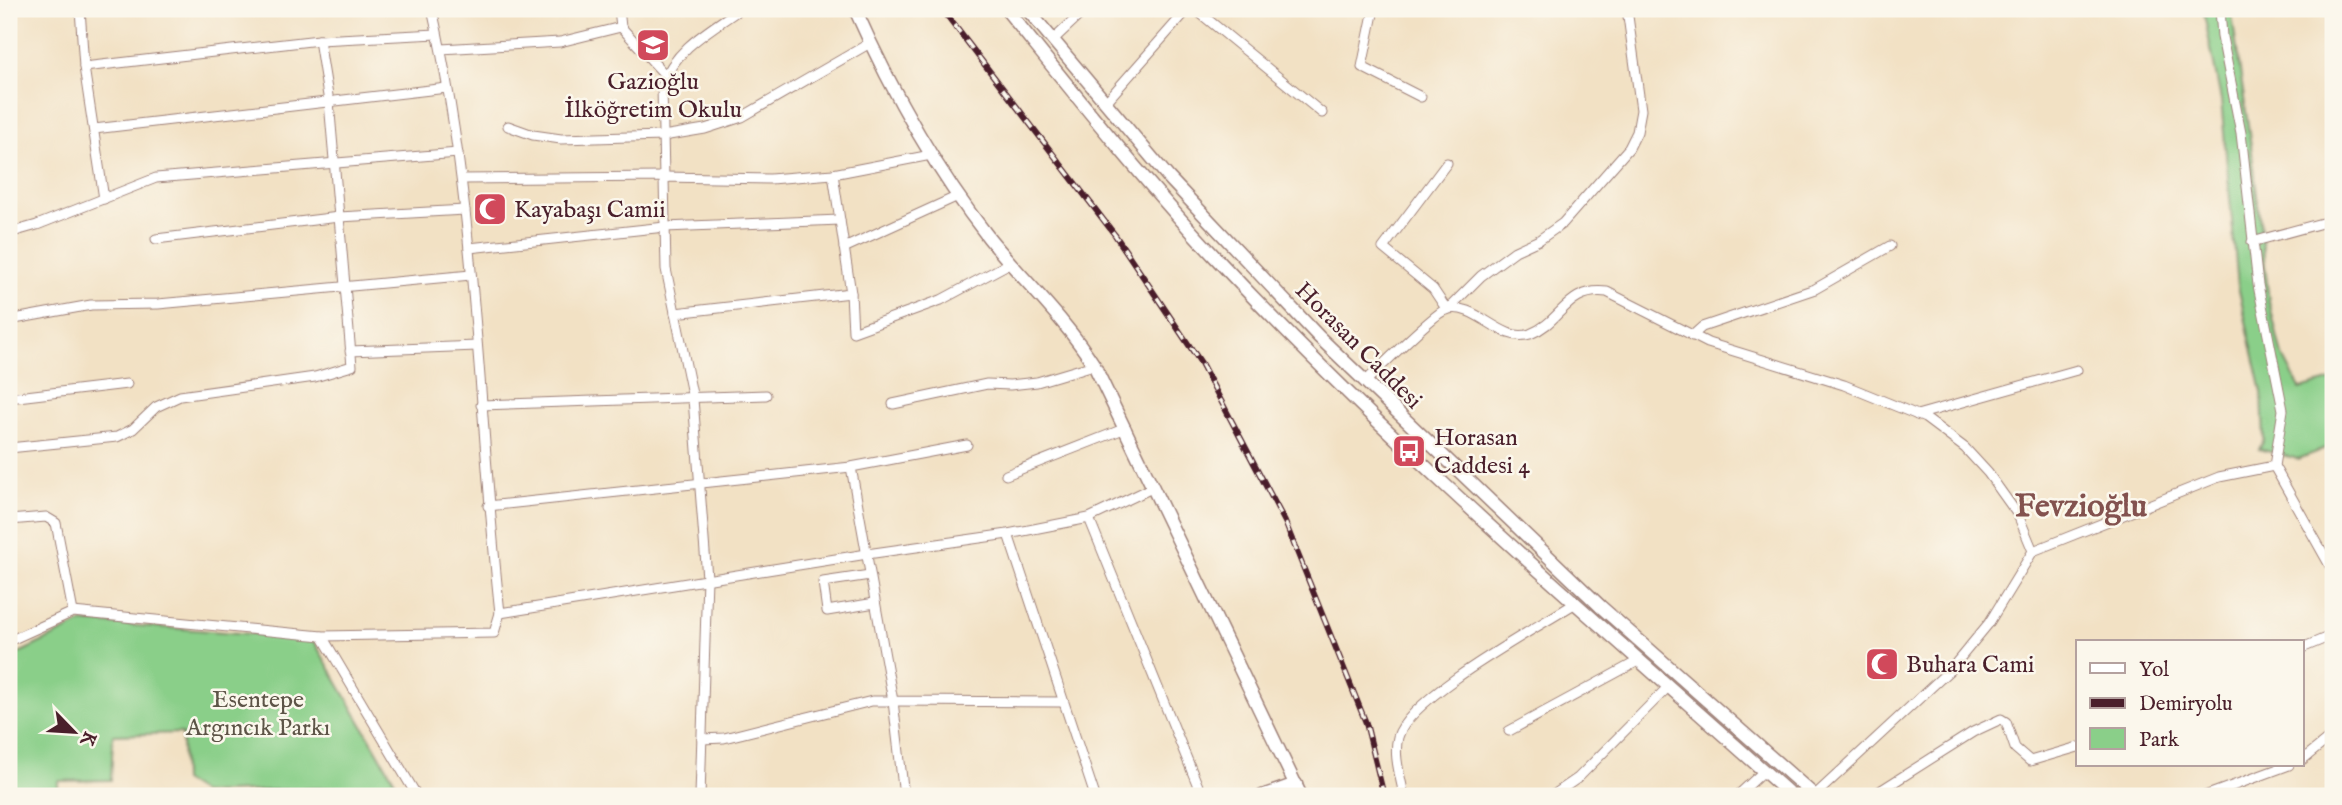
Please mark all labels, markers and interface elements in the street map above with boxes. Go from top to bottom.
school or university icon: Gazioğlu İlköğretim Okulu [634,26,672,64]
place label: Gazioğlu İlköğretim Okulu [564,67,742,126]
mosque icon: Kayabaşı Camii [471,190,509,228]
place label: Kayabaşı Camii [514,195,666,226]
street label: Horasan Caddesi [1288,276,1428,416]
place label: Horasan Caddesi 4 [1434,423,1530,482]
bus stop icon: Horasan Caddesi 4 [1390,432,1428,470]
district label: Fevzioğlu [2015,487,2147,528]
legend [2076,640,2304,766]
mosque icon: Buhara Cami [1863,645,1901,683]
place label: Buhara Cami [1906,650,2034,681]
text: Yol [2139,657,2169,684]
park label: Esentepe Argıncık Parkı [185,685,330,744]
text: Demiryolu [2139,691,2233,718]
north arrow [38,696,108,766]
text: K [73,727,101,751]
text: Park [2139,727,2180,754]

